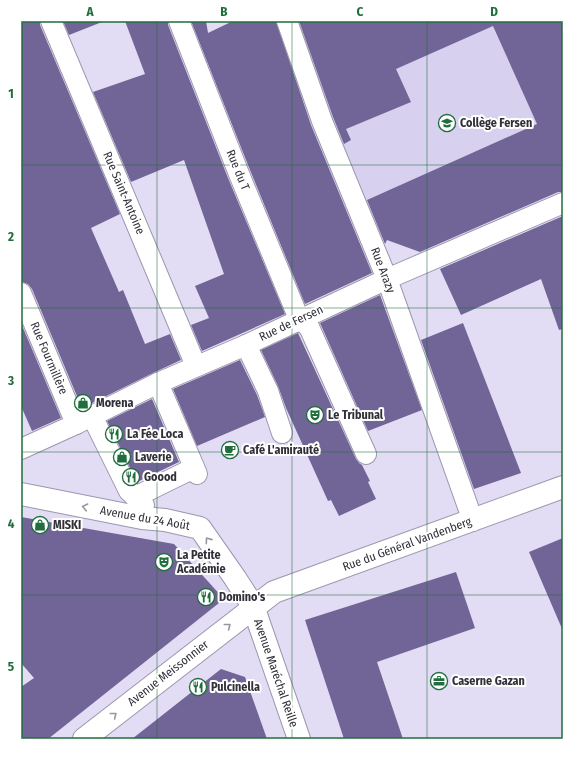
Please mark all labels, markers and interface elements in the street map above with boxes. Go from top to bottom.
text: A [85,4,94,19]
text: B [220,4,228,19]
text: C [357,4,364,19]
text: D [490,4,498,19]
text: 1 [8,86,14,101]
school or university icon: Collège Fersen [437,113,457,133]
place label: Collège Fersen [460,116,532,130]
street label: Rue du T [224,148,253,193]
street label: Rue Saint-Antoine [100,150,148,237]
text: 2 [7,229,14,244]
street label: Rue Arazy [368,245,398,295]
street label: Rue de Fersen [257,302,325,344]
street label: Rue Fourmillère [27,320,71,396]
text: 3 [7,373,14,388]
shop icon: Morena [73,393,93,413]
place label: Morena [96,396,133,410]
theatre icon: Le Tribunal [305,405,325,425]
place label: Le Tribunal [328,408,384,422]
restaurant icon: La Fée Loca [104,424,124,444]
place label: La Fée Loca [127,427,183,441]
cafe icon: Café L'amirauté [220,440,240,460]
place label: Café L'amirauté [243,443,319,457]
shop icon: Laverie [112,447,132,467]
place label: Laverie [135,450,172,464]
restaurant icon: Goood [121,467,141,487]
place label: Goood [144,470,177,484]
one-way arrow [82,503,89,511]
street label: Avenue du 24 Août [99,503,191,533]
street label: Rue du Général Vandenberg [341,514,474,574]
shop icon: MISKI [30,515,50,535]
text: 4 [8,516,15,531]
place label: MISKI [53,518,81,532]
one-way arrow [205,537,212,544]
place label: La Petite Académie [176,548,226,576]
theatre icon: La Petite Académie [154,552,174,572]
restaurant icon: Domino's [196,587,216,607]
place label: Domino's [219,590,266,604]
street label: Avenue Maréchal Reille [251,617,301,729]
one-way arrow [223,624,230,631]
street label: Avenue Meissonnier [125,637,212,709]
text: 5 [8,659,14,674]
office icon: Caserne Gazan [429,671,449,691]
place label: Caserne Gazan [452,674,525,688]
restaurant icon: Pulcinella [188,677,208,697]
place label: Pulcinella [211,680,260,694]
one-way arrow [110,713,117,720]

